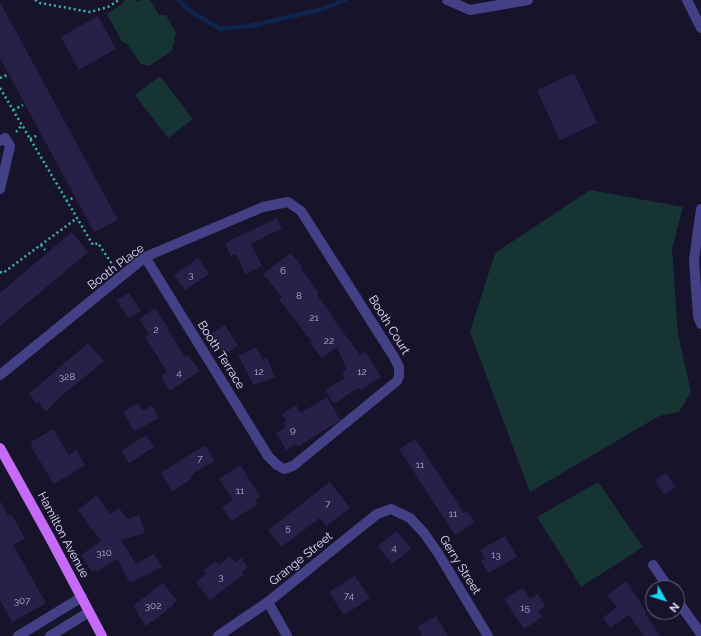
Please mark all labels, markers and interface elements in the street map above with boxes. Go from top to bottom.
street label: Booth Place [85,241,147,293]
house number: 6 [280,265,286,277]
house number: 3 [188,269,194,281]
house number: 8 [296,290,302,302]
street label: Booth Court [365,293,413,357]
house number: 21 [309,312,319,324]
street label: Booth Terrace [194,318,248,392]
house number: 2 [153,324,159,336]
house number: 22 [324,335,334,347]
house number: 12 [254,366,264,378]
house number: 12 [357,366,367,378]
house number: 4 [176,367,182,379]
house number: 328 [59,371,75,383]
house number: 9 [290,424,296,436]
house number: 7 [197,453,203,465]
house number: 11 [416,459,424,471]
house number: 11 [236,485,244,497]
street label: Hamilton Avenue [34,489,92,581]
house number: 7 [325,498,331,510]
house number: 11 [449,508,457,520]
house number: 5 [285,522,291,534]
street label: Grange Street [267,529,335,589]
street label: Gerry Street [436,533,484,597]
house number: 4 [391,542,397,554]
house number: 310 [96,547,112,559]
house number: 13 [491,549,501,561]
house number: 3 [218,571,224,583]
north arrow [645,580,685,620]
house number: 74 [344,590,354,602]
house number: 307 [14,595,30,607]
house number: 302 [145,600,161,612]
text: N [666,600,682,615]
house number: 15 [520,602,530,614]

